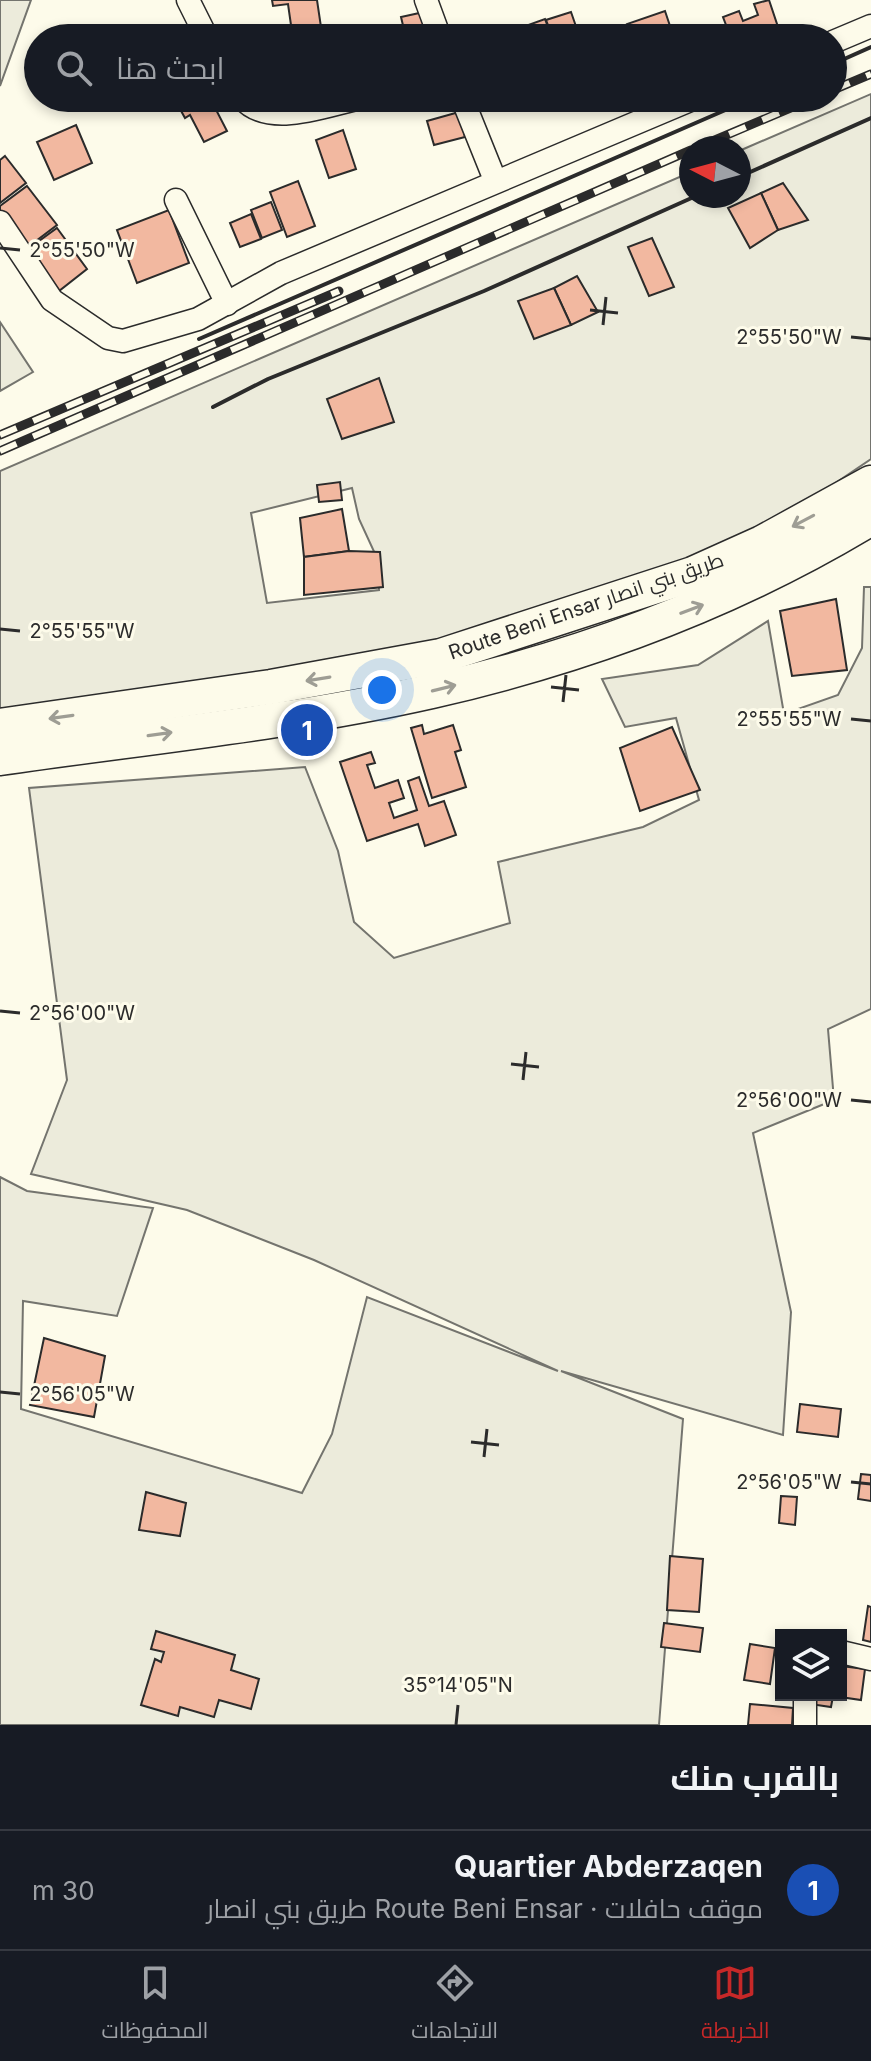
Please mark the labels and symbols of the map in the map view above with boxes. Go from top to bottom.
north arrow [679,136,751,208]
text: 2°55'50"W [29,238,135,262]
text: 2°55'50"W [736,325,842,349]
one-way arrow [792,514,816,530]
street label: Route Beni Ensar طريق بني انصار [445,548,728,668]
one-way arrow [679,601,704,615]
text: 2°55'55"W [30,619,135,643]
your location [362,670,402,710]
one-way arrow [306,673,332,688]
one-way arrow [431,679,457,694]
pin: 1 [281,700,333,760]
text: 2°55'55"W [737,707,842,731]
one-way arrow [49,710,74,725]
one-way arrow [147,726,172,741]
text: 2°56'00"W [29,1001,135,1025]
text: 2°56'00"W [736,1088,842,1112]
text: 2°56'05"W [29,1382,135,1406]
text: 2°56'05"W [736,1470,842,1494]
text: 35°14'05"N [403,1673,513,1697]

